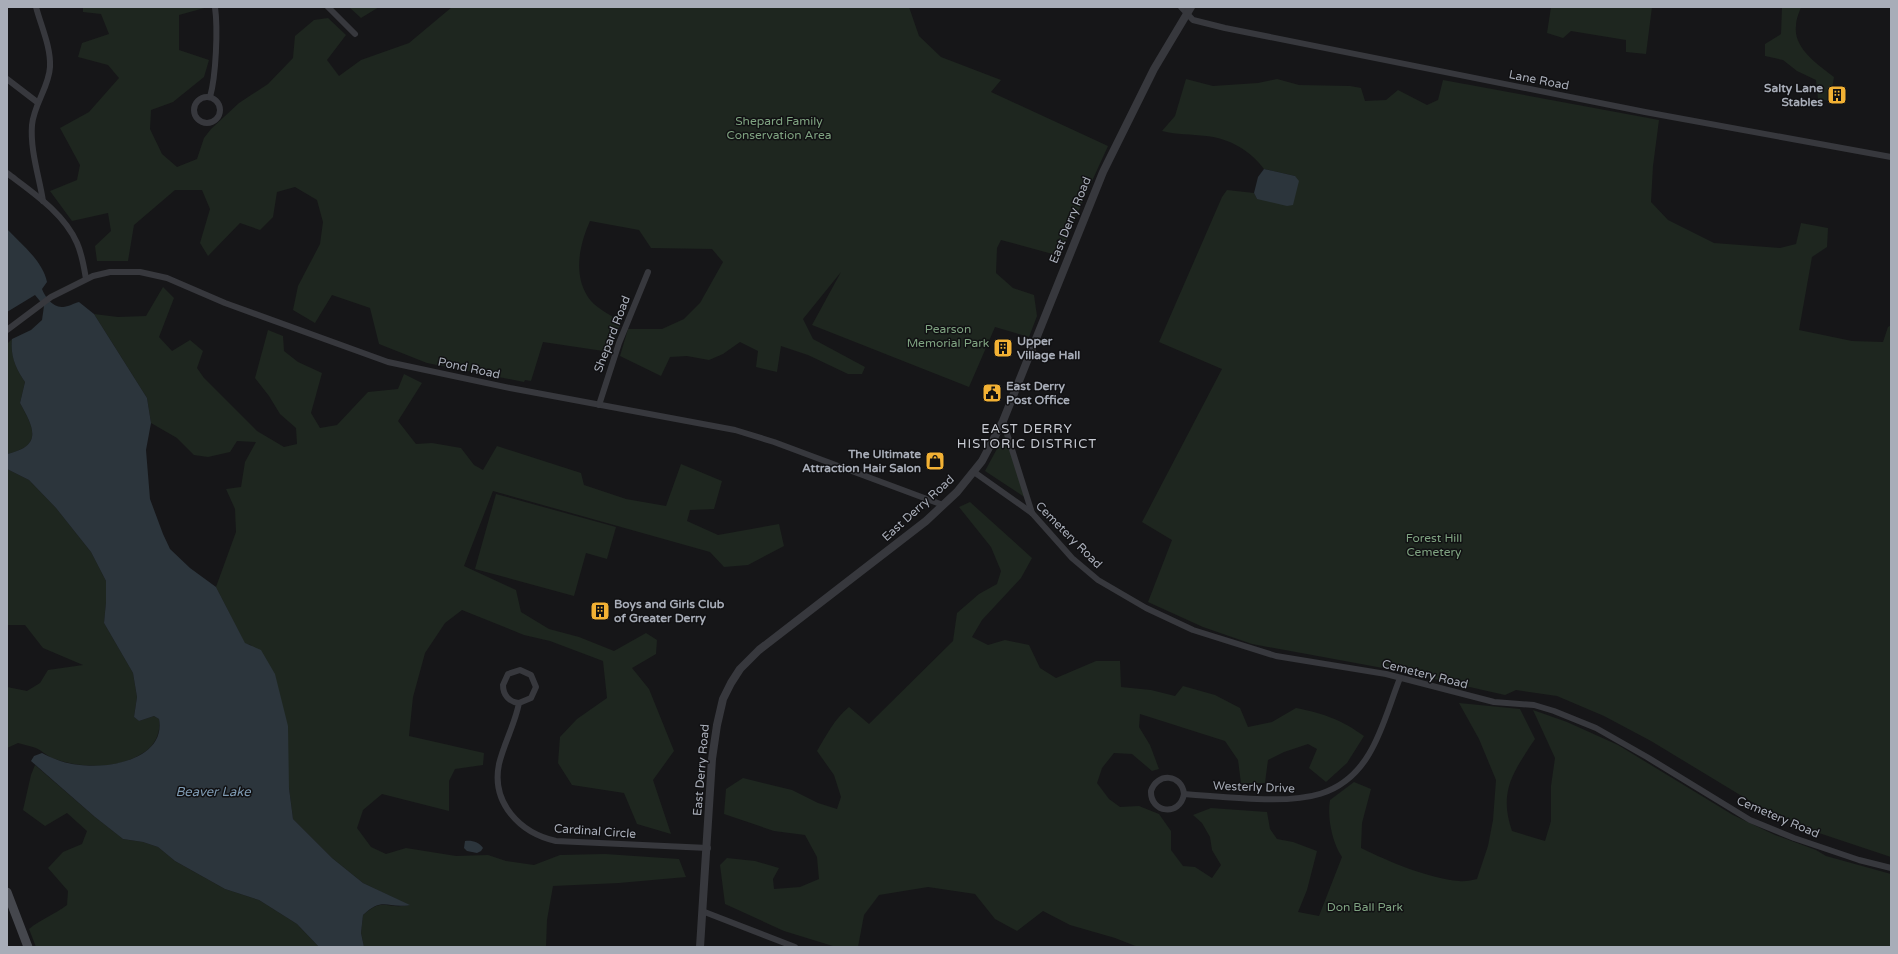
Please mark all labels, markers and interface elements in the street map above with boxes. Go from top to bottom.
street label: Lane Road [1508,67,1570,93]
place label: Salty Lane Stables [1764,81,1823,109]
building icon: Salty Lane Stables [1826,84,1848,106]
park label: Shepard Family Conservation Area [727,114,831,142]
street label: East Derry Road [1046,175,1094,265]
street label: Shepard Road [591,294,633,374]
park label: Pearson Memorial Park [907,322,990,350]
place label: Upper Village Hall [1017,334,1080,363]
building icon: Upper Village Hall [992,337,1014,359]
street label: Pond Road [437,355,501,381]
place label: East Derry Post Office [1006,379,1070,407]
public building icon: East Derry Post Office [981,382,1003,404]
district label: EAST DERRY HISTORIC DISTRICT [957,421,1097,452]
place label: The Ultimate Attraction Hair Salon [802,447,921,475]
shop icon: The Ultimate Attraction Hair Salon [924,450,946,472]
street label: East Derry Road [879,472,957,544]
street label: Cemetery Road [1033,499,1105,571]
park label: Forest Hill Cemetery [1406,531,1462,559]
place label: Boys and Girls Club of Greater Derry [614,597,725,626]
building icon: Boys and Girls Club of Greater Derry [589,600,611,622]
street label: Cemetery Road [1380,657,1470,691]
street label: East Derry Road [690,723,712,817]
street label: Westerly Drive [1213,779,1295,795]
water label: Beaver Lake [175,784,251,800]
street label: Cemetery Road [1735,793,1821,841]
street label: Cardinal Circle [554,821,637,841]
park label: Don Ball Park [1327,900,1404,914]

